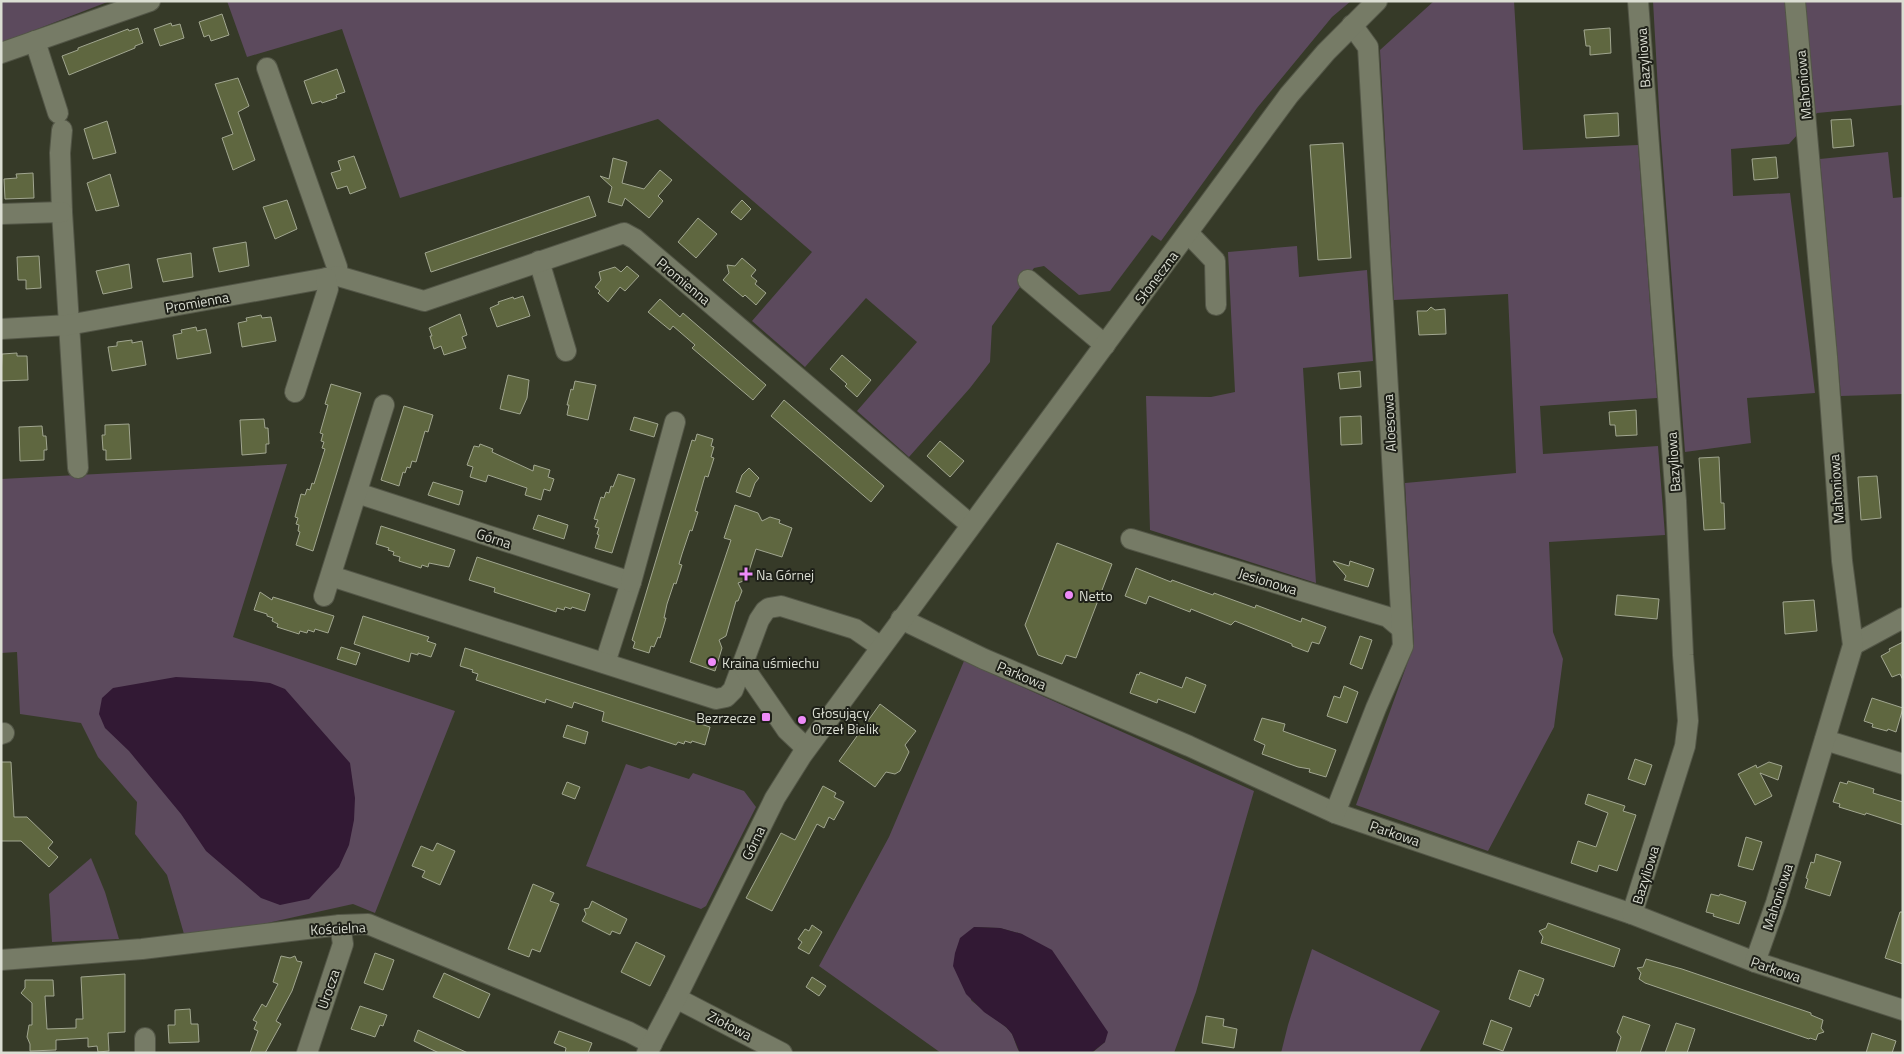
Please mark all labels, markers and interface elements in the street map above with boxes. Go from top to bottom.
street label: Bazyliowa [1630,27,1656,89]
street label: Mahoniowa [1790,50,1816,120]
street label: Słoneczna [1129,246,1183,308]
street label: Promienna [653,252,715,310]
street label: Promienna [164,286,230,318]
street label: Aloesowa [1377,394,1401,452]
street label: Bazyliowa [1660,431,1686,493]
street label: Mahoniowa [1823,454,1849,524]
street label: Górna [474,523,514,553]
street label: Jesionowa [1236,562,1300,600]
place label: Na Górnej [756,564,814,585]
marker: Na Górnej [740,568,752,580]
place label: Netto [1079,585,1113,606]
marker: Netto [1063,589,1075,601]
place label: Kraina uśmiechu [722,652,819,673]
street label: Parkowa [994,655,1050,695]
marker: Kraina uśmiechu [706,656,718,668]
place label: Głosujący Orzeł Bielik [812,702,879,739]
place label: Bezrzecze [696,707,756,728]
marker: Bezrzecze [760,711,772,723]
marker: Głosujący Orzeł Bielik [796,714,808,726]
street label: Parkowa [1367,815,1423,851]
street label: Górna [736,822,770,864]
street label: Bazyliowa [1626,843,1664,907]
street label: Mahoniowa [1756,861,1798,933]
street label: Kościelna [310,916,366,940]
street label: Parkowa [1748,951,1804,987]
street label: Urocza [311,966,345,1012]
street label: Ziołowa [704,1005,756,1045]

